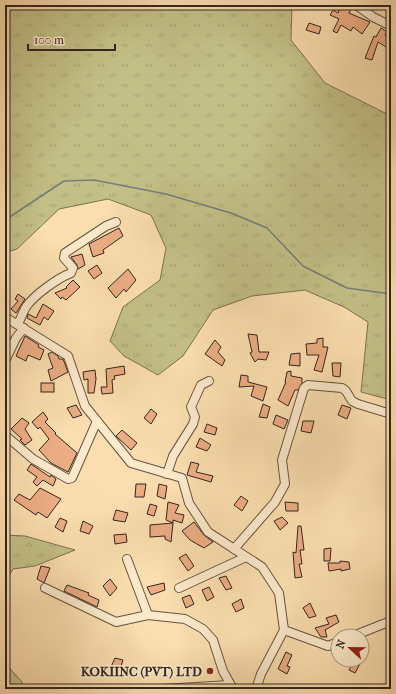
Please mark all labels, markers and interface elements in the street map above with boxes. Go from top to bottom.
scale bar [28,26,115,52]
text: 100 m [34,33,64,47]
north arrow [330,628,370,668]
text: N [334,638,349,651]
place label: KOKIINC (PVT) LTD [81,664,202,679]
marker: KOKIINC (PVT) LTD [205,666,215,676]

